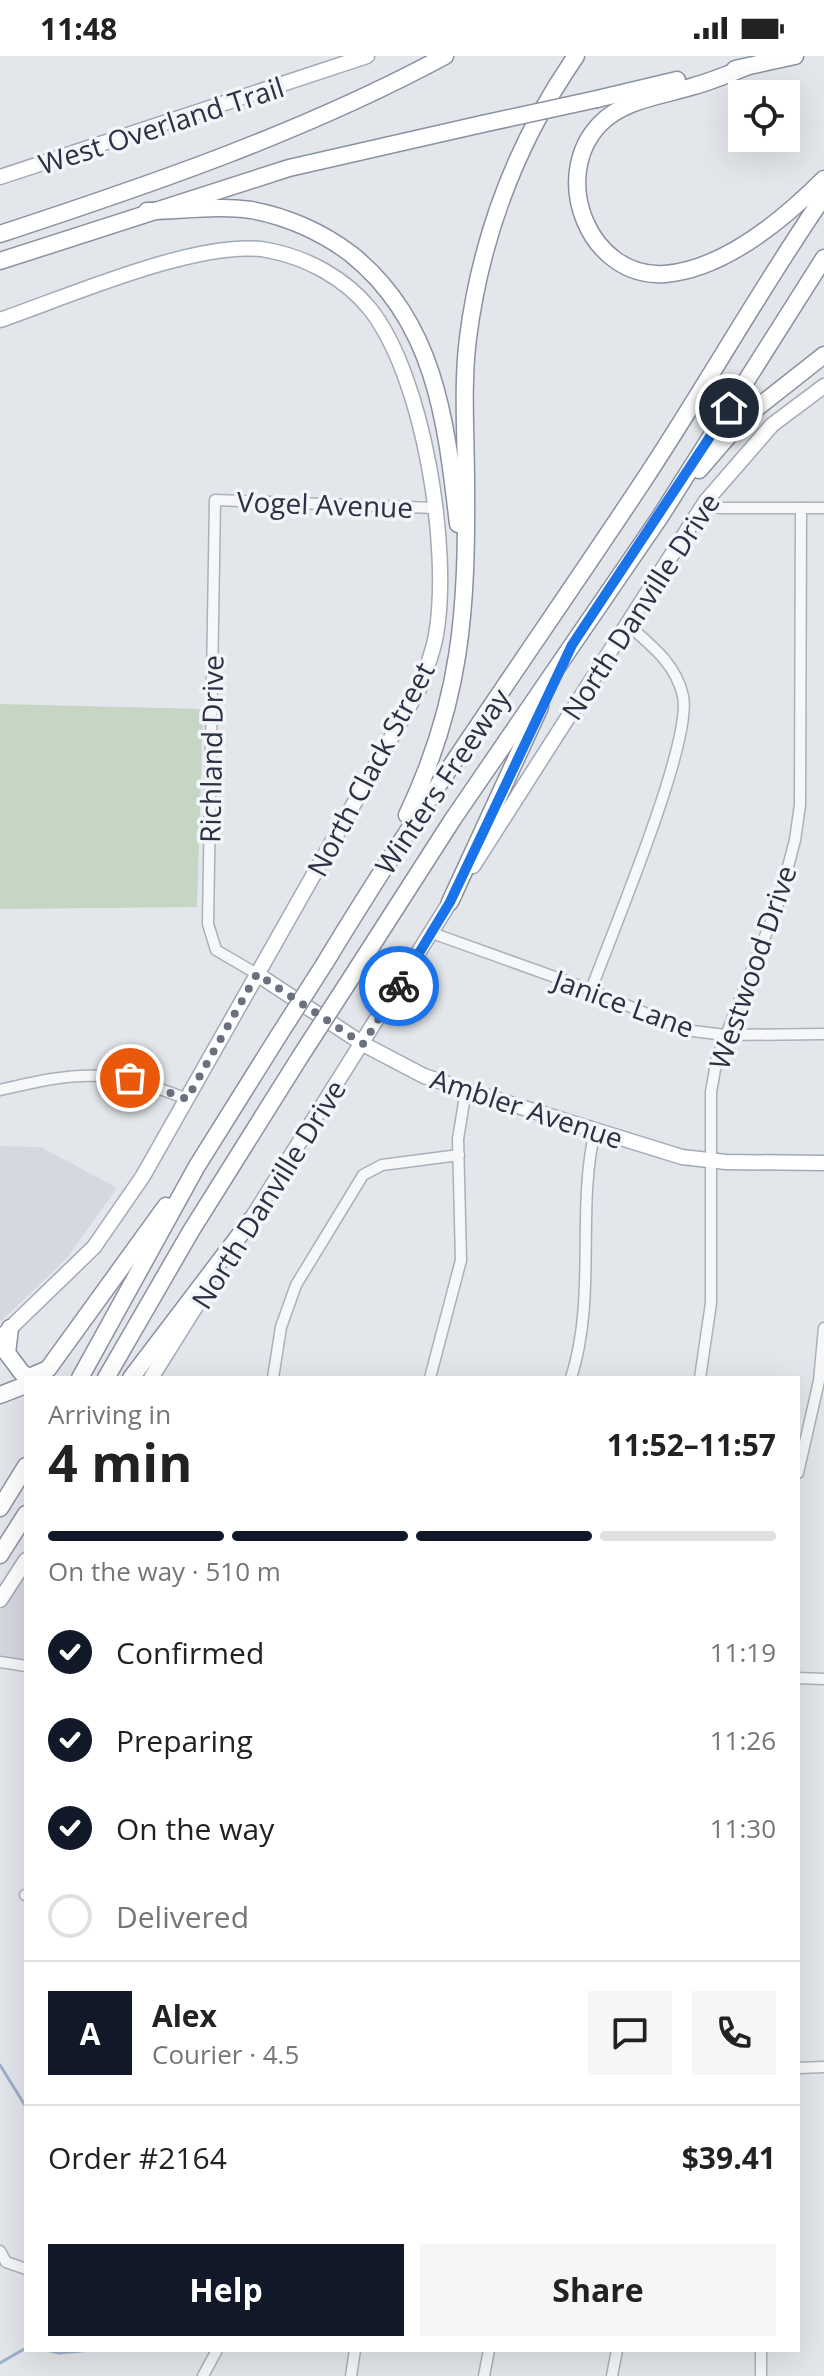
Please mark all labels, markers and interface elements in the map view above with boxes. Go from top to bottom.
text: 11:48 [40,8,117,49]
street label: West Overland Trail [33,67,289,183]
map controls [728,80,800,152]
button: locate [728,80,800,152]
pin [695,374,763,442]
icon: home [707,386,751,430]
street label: Vogel Avenue [236,482,414,526]
street label: North Danville Drive [552,485,728,727]
street label: Richland Drive [190,655,232,843]
street label: North Clack Street [297,655,443,883]
street label: Winters Freeway [366,680,519,881]
street label: Westwood Drive [699,860,805,1074]
courier [359,946,439,1026]
street label: Janice Lane [546,959,699,1046]
icon: bike [377,964,421,1008]
pin [96,1044,164,1112]
icon: bag [108,1056,152,1100]
street label: Ambler Avenue [426,1059,628,1157]
street label: North Danville Drive [182,1072,354,1316]
text: Arriving in [48,1396,171,1432]
text: 11:52–11:57 [607,1424,776,1465]
text: 4 min [48,1426,192,1497]
text: On the way · 510 m [48,1553,281,1589]
icon: check [48,1630,92,1674]
text: Confirmed [116,1632,264,1673]
text: 11:19 [710,1634,776,1670]
icon: check [48,1718,92,1762]
text: Preparing [116,1720,253,1761]
text: 11:26 [710,1722,776,1758]
icon: check [48,1806,92,1850]
text: On the way [116,1808,274,1849]
text: 11:30 [710,1810,776,1846]
text: Delivered [116,1896,249,1937]
button: chat [588,1991,672,2075]
button: phone [692,1991,776,2075]
text: Alex [152,1995,217,2036]
text: A [80,2013,100,2054]
text: Courier · 4.5 [152,2036,299,2072]
text: Order #2164 [48,2137,227,2178]
text: $39.41 [682,2137,776,2178]
button: Help [48,2244,404,2336]
button: Share [420,2244,776,2336]

